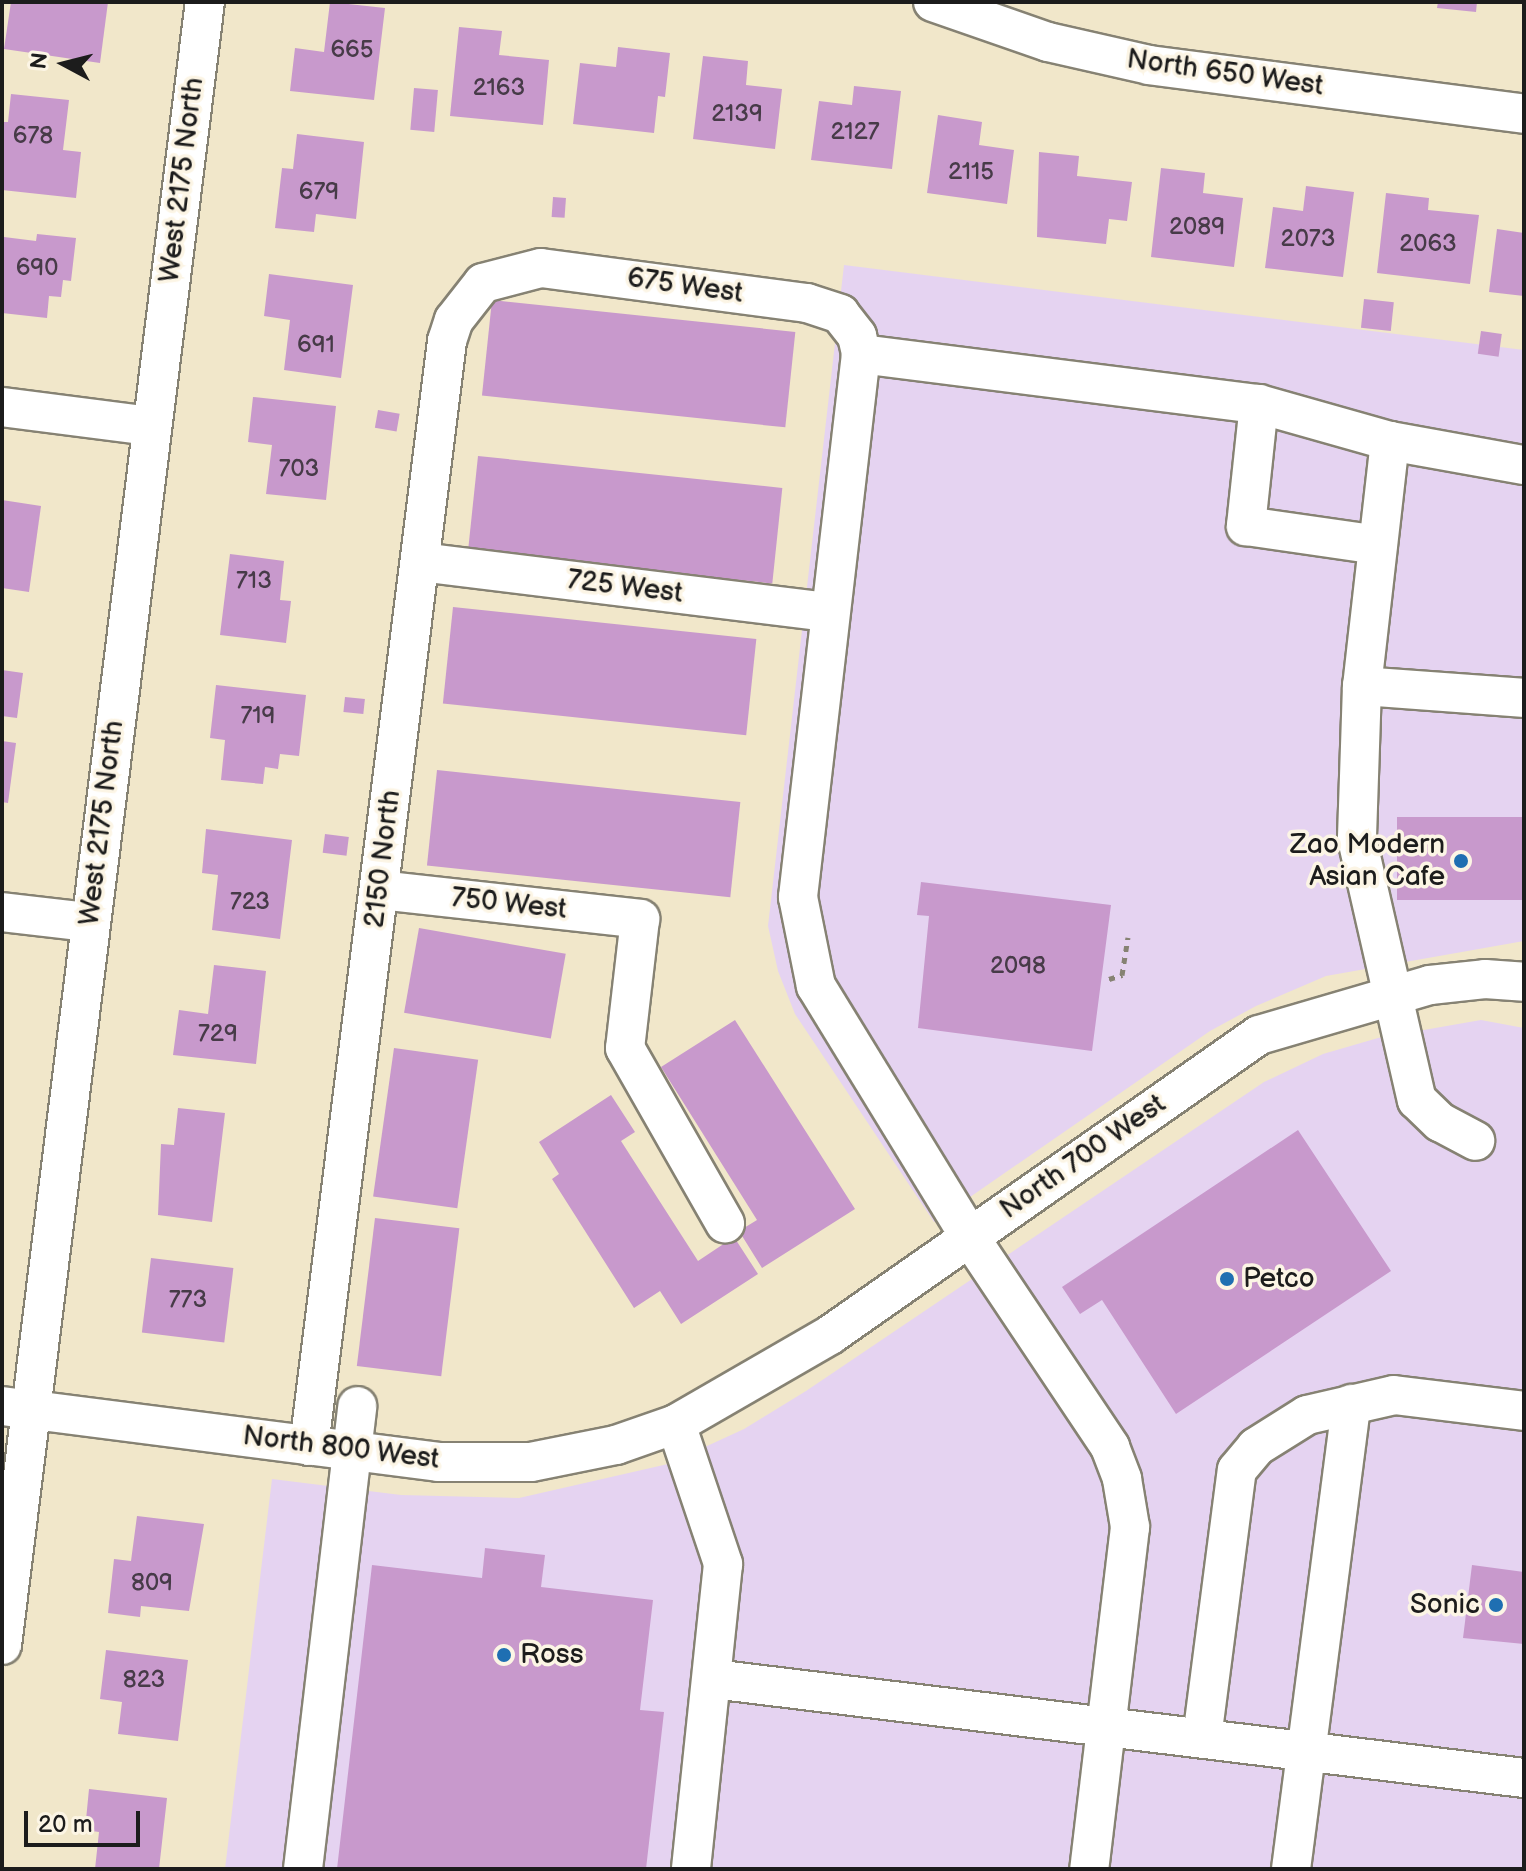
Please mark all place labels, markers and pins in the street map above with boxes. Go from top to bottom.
place label: Zao Modern Asian Cafe [1290,828,1445,894]
marker: Zao Modern Asian Cafe [1452,852,1470,870]
place label: Petco [1243,1262,1315,1296]
marker: Petco [1218,1270,1236,1288]
place label: Sonic [1410,1588,1480,1622]
marker: Sonic [1487,1596,1505,1614]
place label: Ross [520,1638,584,1672]
marker: Ross [495,1646,513,1664]

